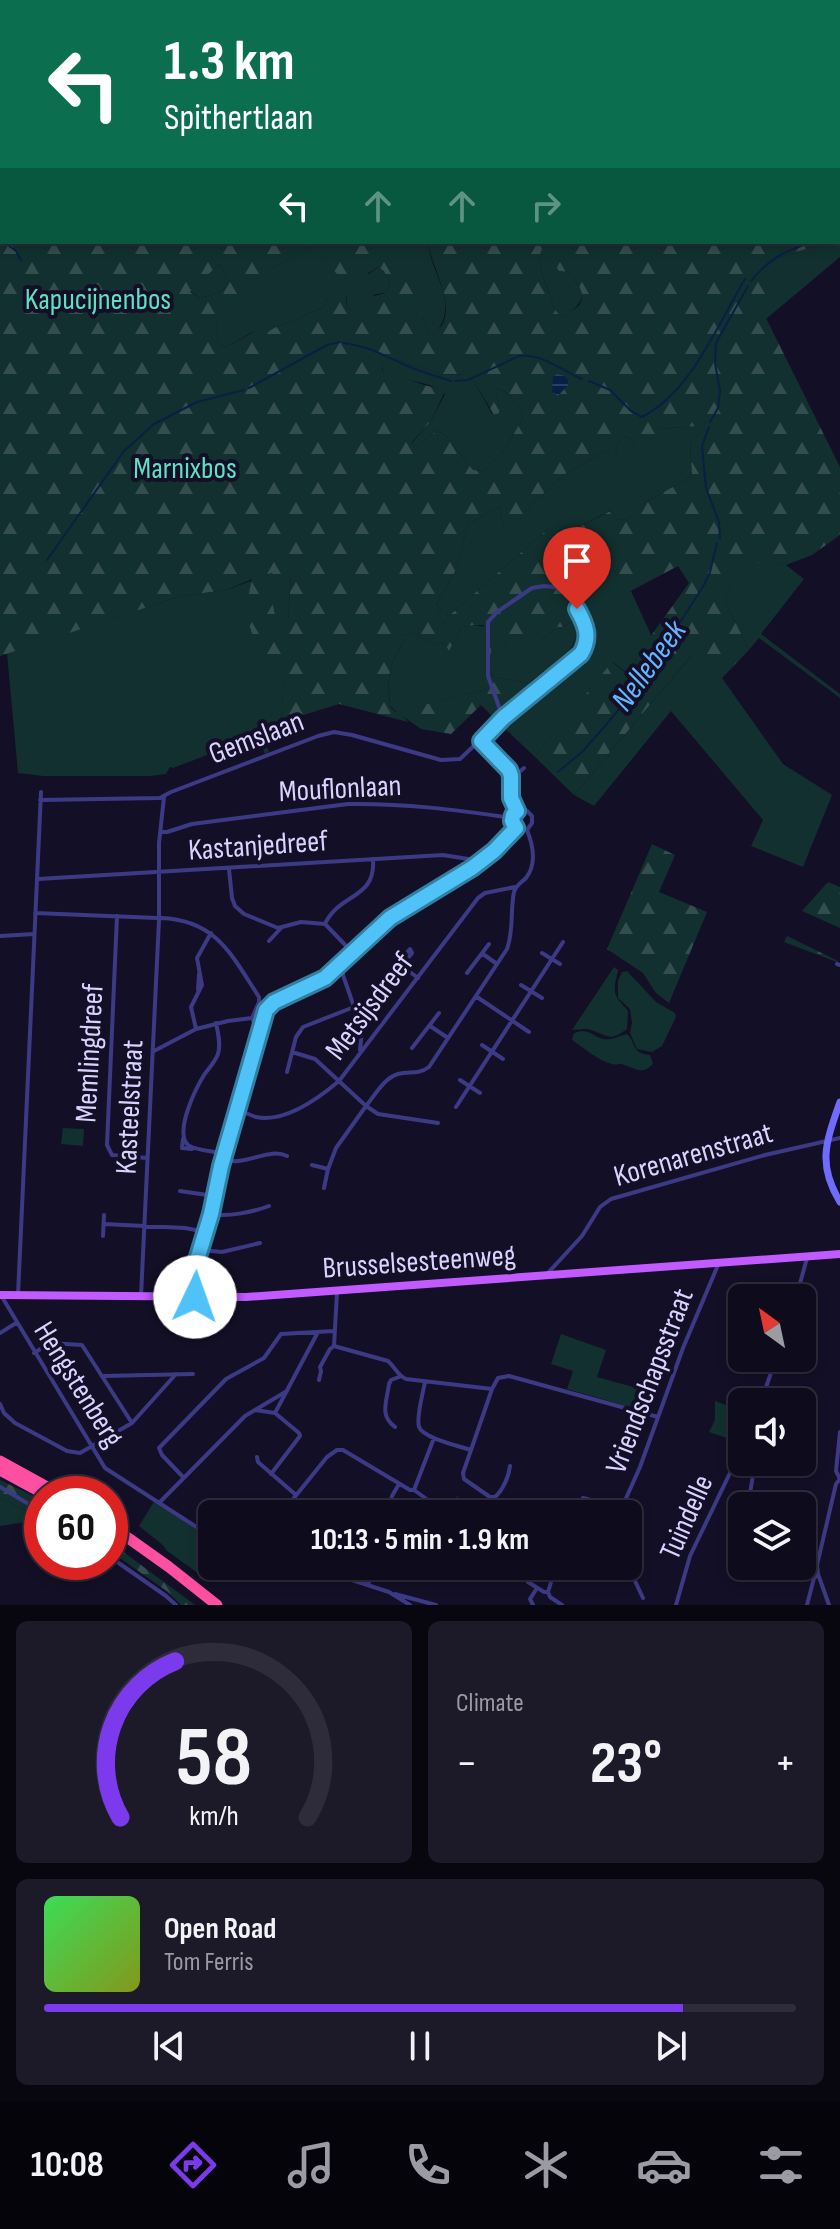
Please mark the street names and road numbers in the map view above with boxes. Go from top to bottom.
street label: Gemslaan [204,703,309,772]
street label: Mouflonlaan [278,768,402,810]
street label: Kastanjedreef [187,823,329,869]
street label: Metsijsdreef [318,946,422,1067]
street label: Memlingdreef [68,982,112,1123]
street label: Kasteelstraat [109,1039,151,1175]
street label: Korenarenstraat [610,1115,777,1195]
street label: Brusselsesteenweg [321,1237,517,1287]
street label: Vriendschapsstraat [598,1284,702,1479]
street label: Hengstenberg [26,1315,131,1454]
street label: Tuindelle [652,1470,721,1565]

